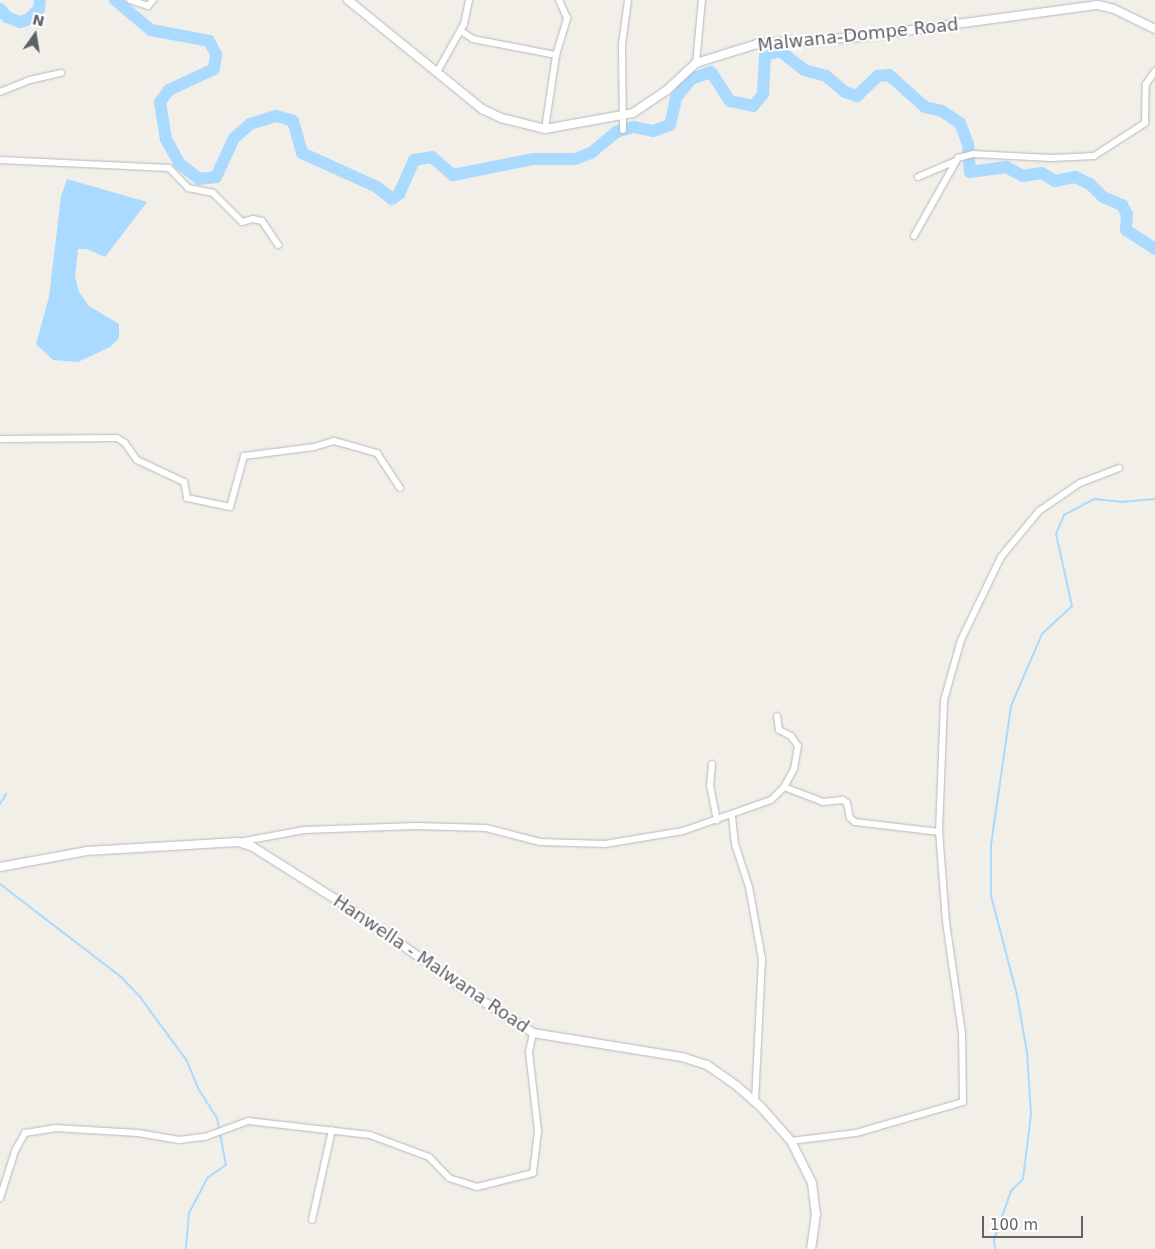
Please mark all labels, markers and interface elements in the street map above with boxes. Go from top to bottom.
north arrow [10,10,60,60]
text: N [31,11,46,29]
street label: Malwana-Dompe Road [756,14,960,56]
street label: Hanwella - Malwana Road [329,890,533,1038]
scale bar [985,1206,1086,1238]
text: 100 m [990,1216,1038,1234]

